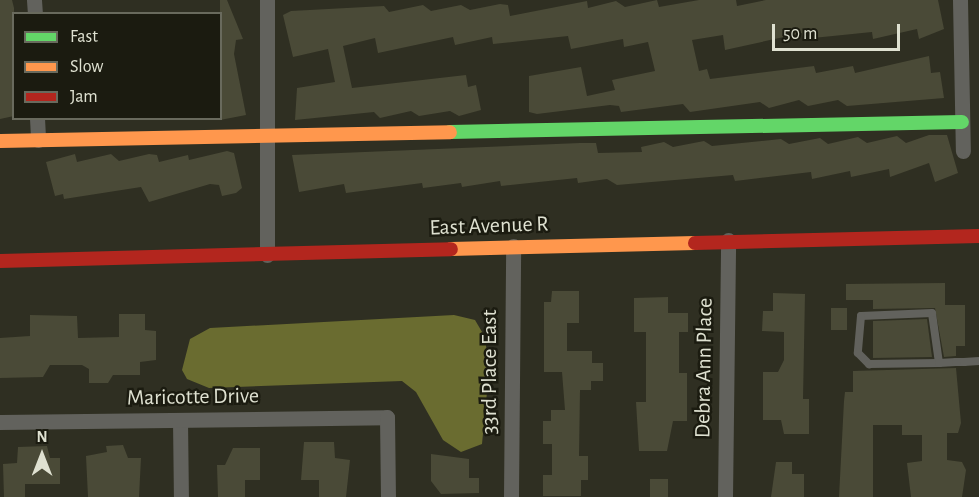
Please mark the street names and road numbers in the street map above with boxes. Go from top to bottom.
street label: East Avenue R [429,211,549,241]
street label: Debra Ann Place [690,298,718,438]
street label: 33rd Place East [477,310,503,434]
street label: Maricotte Drive [127,383,259,411]

